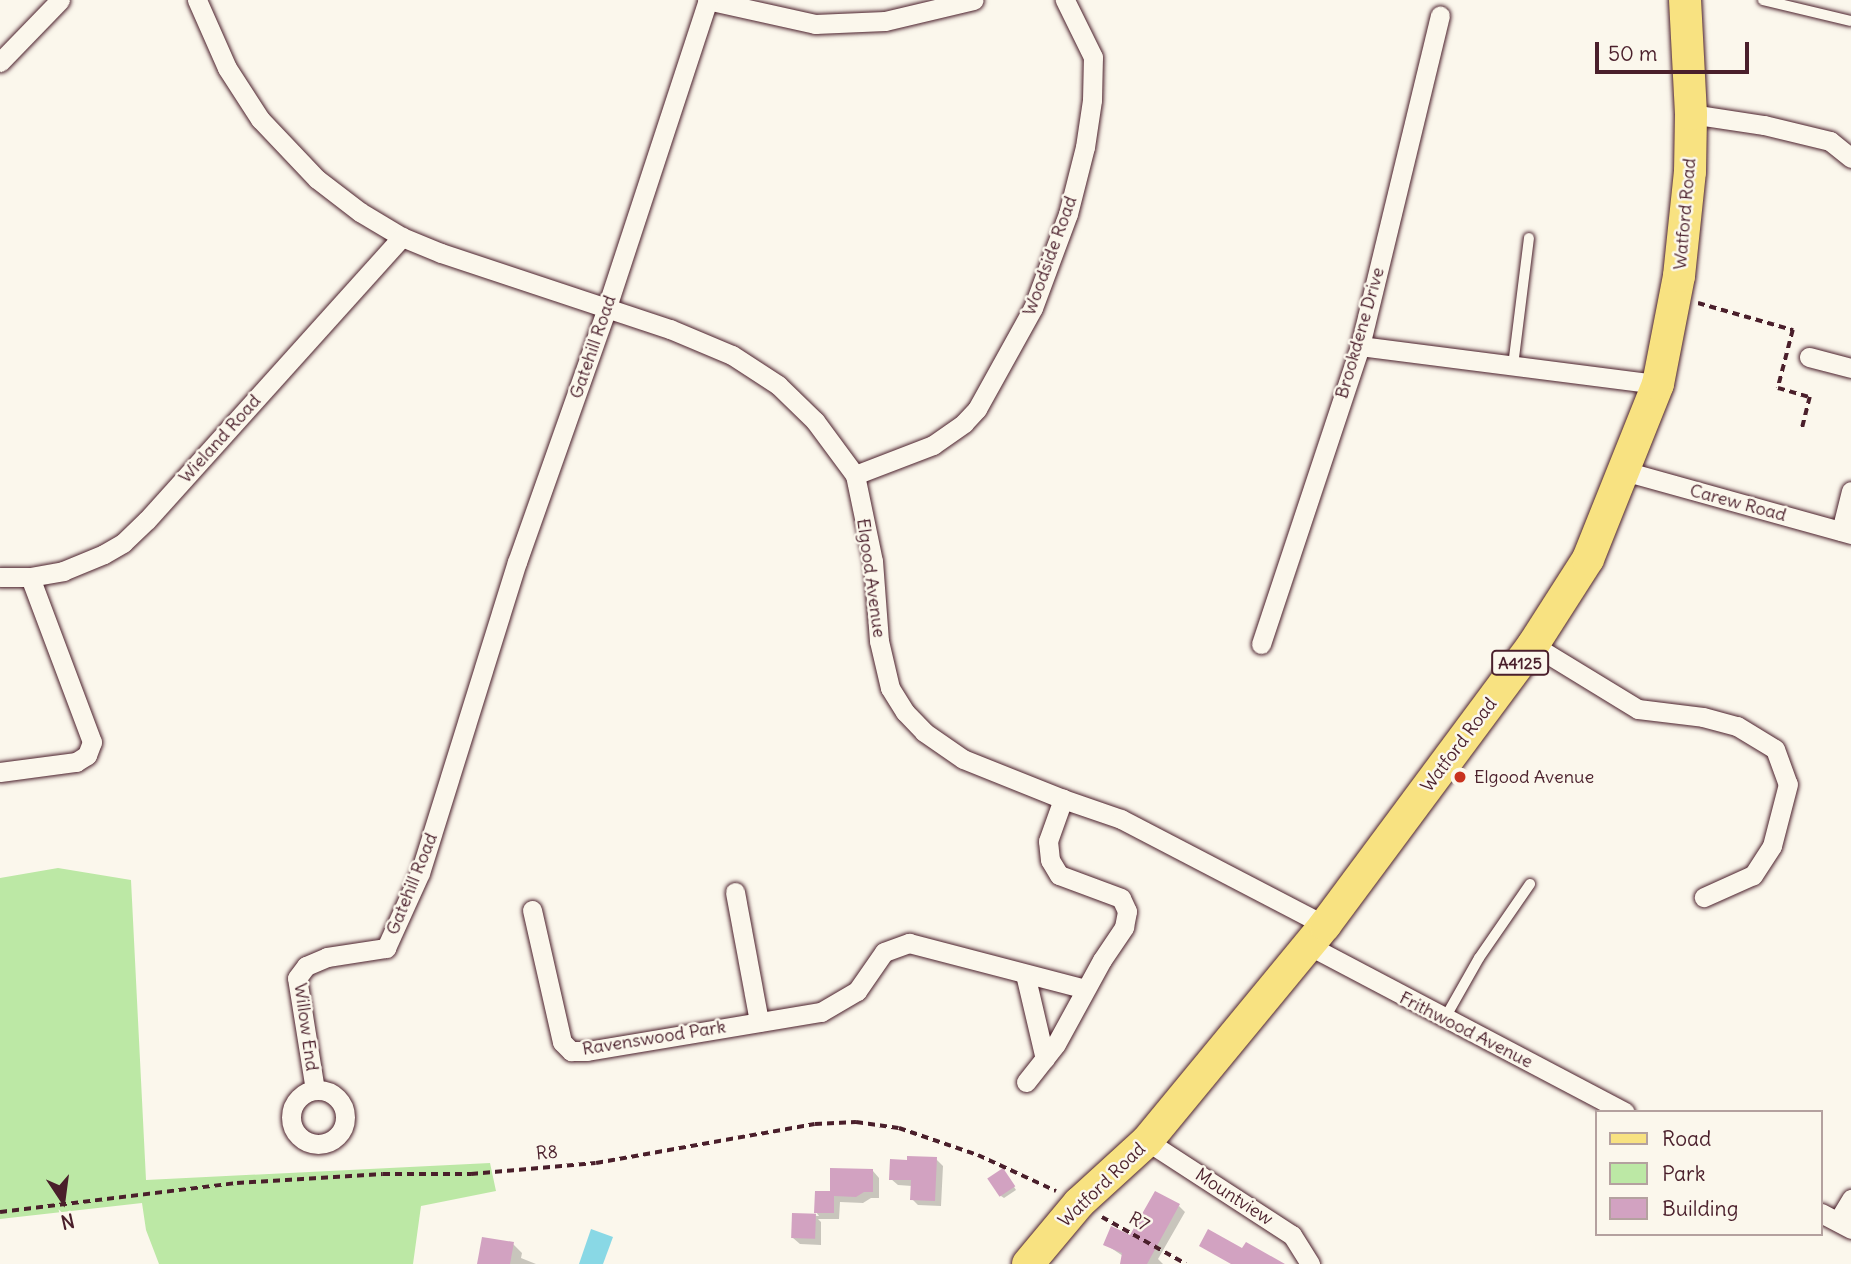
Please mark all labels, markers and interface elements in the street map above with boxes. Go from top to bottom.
scale bar [1599,28,1753,72]
text: 50 m [1608,40,1657,67]
street label: Watford Road [1669,157,1701,271]
street label: Woodside Road [1018,193,1082,319]
street label: Brookdene Drive [1331,265,1389,401]
street label: Gatehill Road [565,293,621,401]
street label: Wieland Road [175,390,265,488]
street label: Carew Road [1687,480,1789,526]
street label: Elgood Avenue [852,517,890,639]
road number: A4125 [1490,650,1550,676]
street label: Watford Road [1417,694,1501,796]
place label: Elgood Avenue [1474,766,1594,788]
marker: Elgood Avenue [1452,769,1468,785]
street label: Gatehill Road [382,830,442,938]
street label: Willow End [289,982,323,1072]
street label: Frithwood Avenue [1396,987,1536,1073]
street label: Ravenswood Park [581,1016,727,1060]
legend [1596,1110,1823,1236]
text: Road [1662,1125,1711,1152]
street label: Watford Road [1054,1138,1150,1232]
street label: R8 [535,1141,559,1165]
text: Park [1662,1160,1705,1187]
street label: Mountview [1191,1164,1277,1230]
north arrow [28,1166,98,1236]
text: Building [1662,1195,1738,1222]
text: N [59,1208,77,1235]
street label: R7 [1125,1208,1153,1236]

